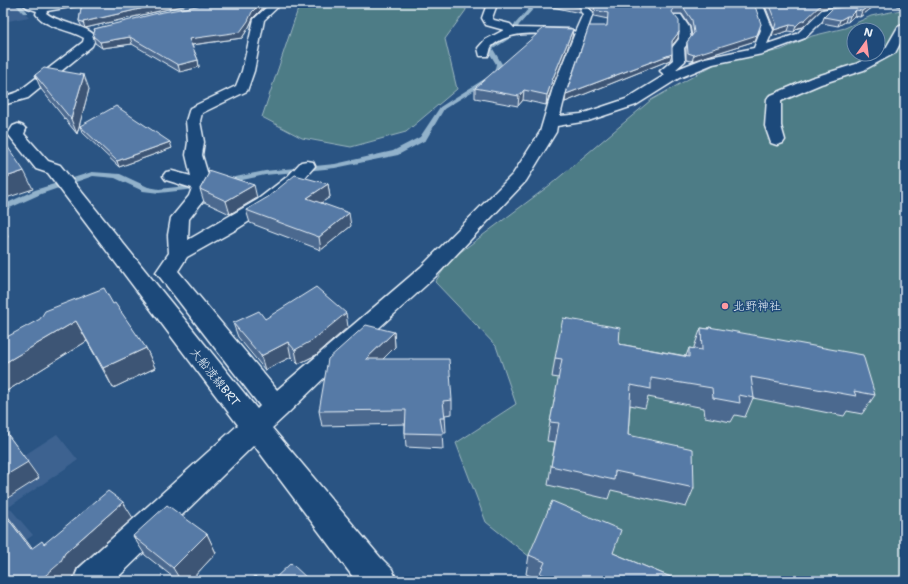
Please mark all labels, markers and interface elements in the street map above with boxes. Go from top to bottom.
north arrow [846,22,886,62]
text: N [862,24,875,41]
place label: 北野神社 [733,298,781,314]
marker: 北野神社 [720,301,730,311]
street label: 大船渡線BRT [186,344,244,410]

